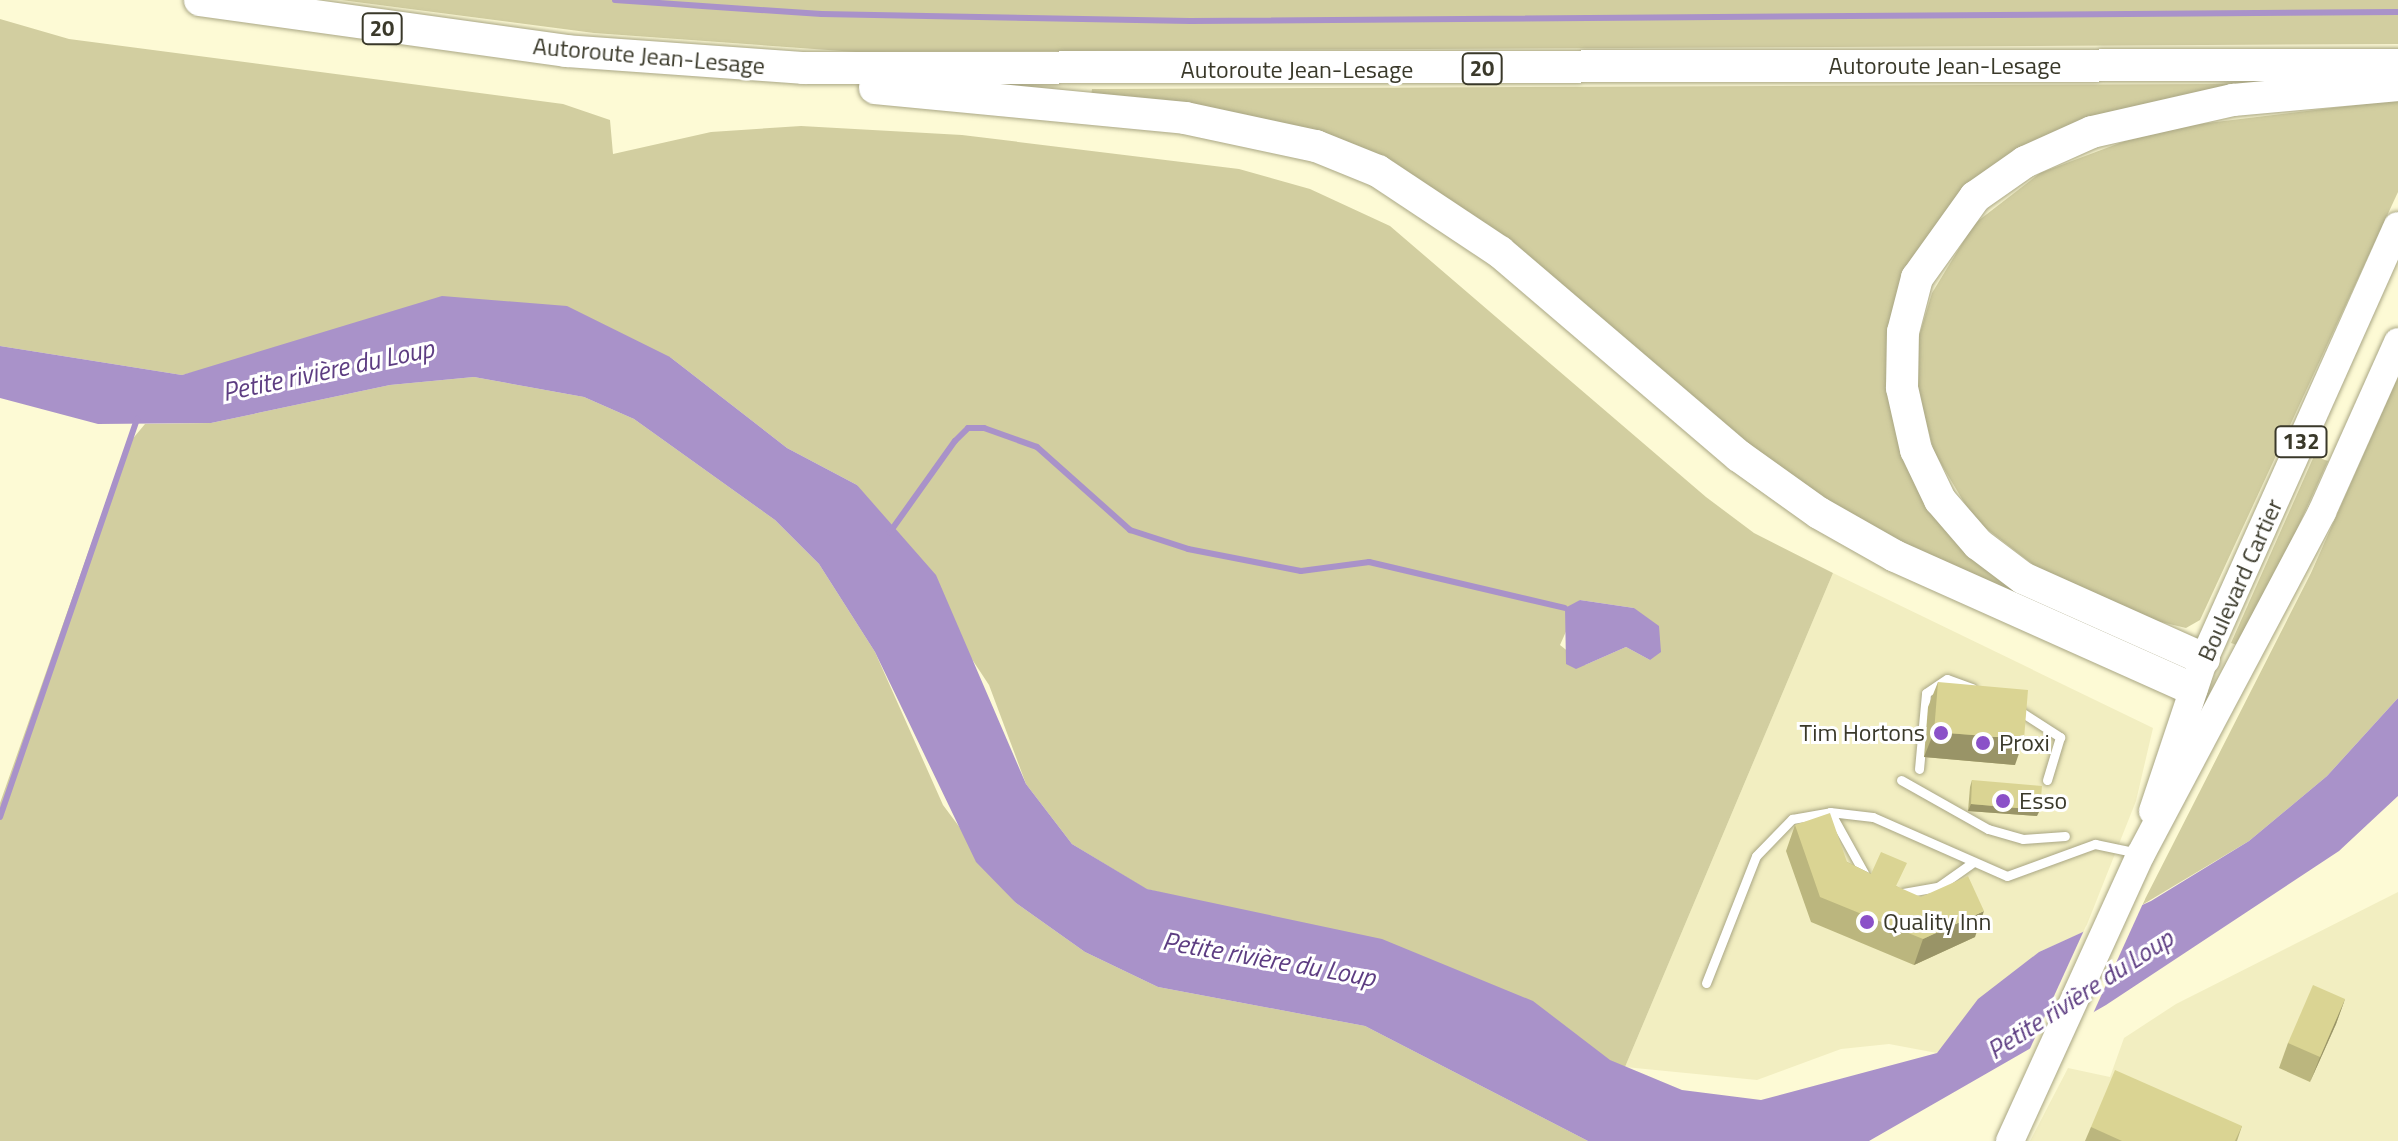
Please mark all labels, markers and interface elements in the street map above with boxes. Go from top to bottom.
road number: 20 [360,11,404,47]
street label: Autoroute Jean-Lesage [532,32,766,80]
road number: 20 [1460,51,1504,87]
street label: Autoroute Jean-Lesage [1829,52,2061,80]
street label: Autoroute Jean-Lesage [1181,56,1413,84]
water label: Petite rivière du Loup [219,332,437,408]
road number: 132 [2273,424,2329,460]
street label: Boulevard Cartier [2191,494,2289,666]
place label: Tim Hortons [1800,719,1925,747]
marker: Tim Hortons [1932,724,1950,742]
place label: Proxi [1999,729,2050,757]
marker: Proxi [1974,734,1992,752]
place label: Esso [2019,787,2067,815]
marker: Esso [1994,792,2012,810]
place label: Quality Inn [1883,908,1991,936]
marker: Quality Inn [1858,913,1876,931]
water label: Petite rivière du Loup [1981,922,2179,1066]
water label: Petite rivière du Loup [1160,925,1378,993]

